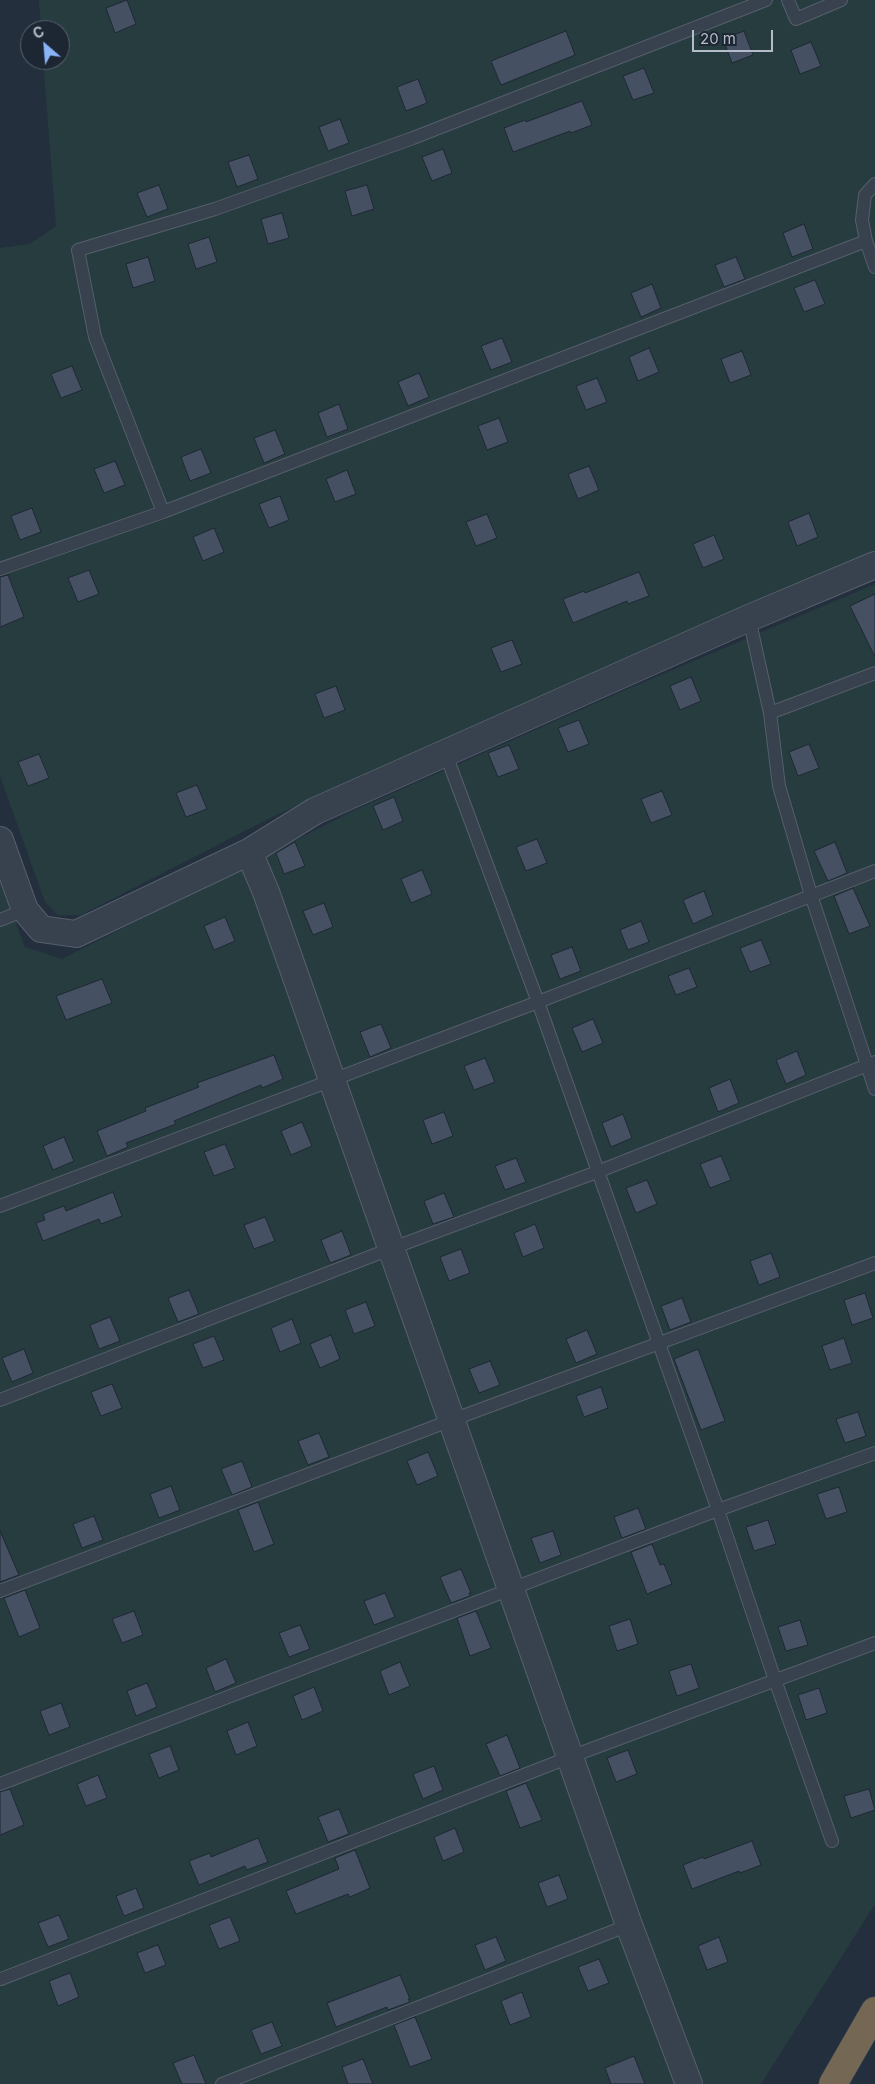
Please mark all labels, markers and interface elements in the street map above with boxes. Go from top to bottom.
north arrow [20,20,70,70]
scale bar [695,20,776,52]
text: С [30,22,47,42]
text: 20 m [700,29,736,48]

